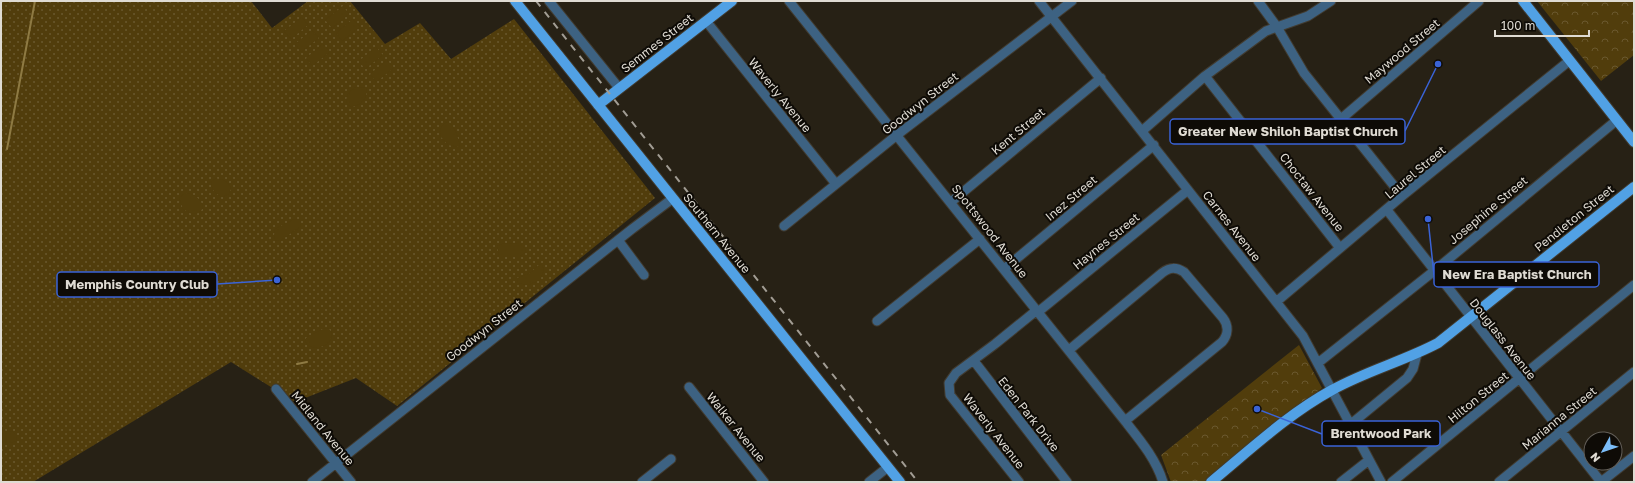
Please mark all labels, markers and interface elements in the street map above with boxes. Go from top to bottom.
street label: Semmes Street [618,10,696,76]
scale bar [1495,12,1589,38]
street label: Maywood Street [1361,15,1443,87]
text: 100 m [1501,18,1535,33]
street label: Waverly Avenue [745,55,815,135]
street label: Goodwyn Street [879,68,961,137]
street label: Kent Street [988,104,1048,158]
callout: Greater New Shiloh Baptist Church [1170,119,1405,144]
text: Greater New Shiloh Baptist Church [1178,123,1398,139]
street label: Laurel Street [1381,142,1449,202]
street label: Choctaw Avenue [1277,150,1347,234]
street label: Inez Street [1042,172,1100,224]
street label: Josephine Street [1446,173,1531,247]
street label: Spottswood Avenue [949,181,1031,281]
street label: Pendleton Street [1531,181,1617,255]
street label: Carnes Avenue [1200,188,1264,264]
street label: Southern Avenue [680,190,754,276]
street label: Haynes Street [1070,209,1143,273]
callout: New Era Baptist Church [1434,262,1599,287]
text: New Era Baptist Church [1442,266,1592,282]
callout: Memphis Country Club [57,272,217,297]
text: Memphis Country Club [65,276,209,292]
street label: Goodwyn Street [443,295,525,364]
street label: Douglass Avenue [1467,295,1539,383]
street label: Hilton Street [1445,368,1512,426]
street label: Eden Park Drive [995,374,1063,454]
street label: Marianna Street [1519,383,1600,453]
street label: Midland Avenue [288,388,358,468]
street label: Walker Avenue [703,389,769,465]
street label: Waverly Avenue [960,390,1028,472]
callout: Brentwood Park [1322,421,1440,446]
text: Brentwood Park [1330,425,1432,441]
north arrow [1583,431,1623,471]
text: N [1587,450,1603,465]

